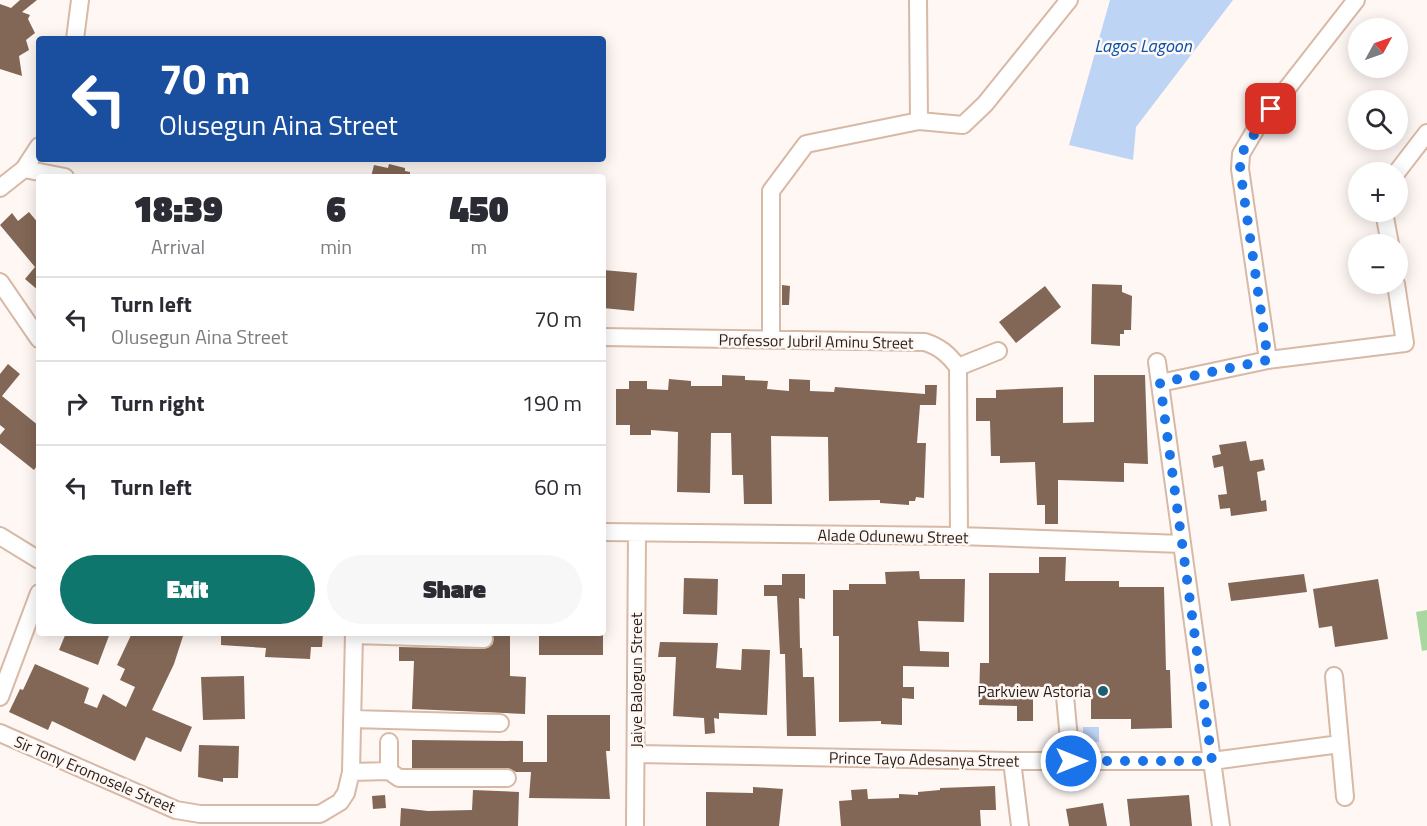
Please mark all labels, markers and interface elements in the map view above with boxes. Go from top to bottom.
north arrow [1348,18,1408,78]
map controls [1348,18,1408,294]
water label: Lagos Lagoon [1094,32,1193,59]
text: 70 m [159,46,251,110]
icon: left [60,60,138,138]
pin [1245,83,1296,134]
button: search [1348,90,1408,150]
icon: arrive [1254,92,1287,125]
text: Olusegun Aina Street [159,104,398,145]
button: + [1348,162,1408,222]
text: 18:39 [133,181,223,236]
text: 6 [326,181,346,236]
text: 450 [449,181,509,236]
text: Arrival [151,231,205,262]
text: min [320,231,352,262]
text: m [471,231,487,262]
button: − [1348,234,1408,294]
text: Turn left [111,287,192,321]
text: 70 m [534,302,582,336]
icon: left [60,303,93,336]
text: Olusegun Aina Street [111,321,288,352]
street label: Professor Jubril Aminu Street [718,327,914,355]
text: Turn right [111,386,205,420]
text: 190 m [522,386,582,420]
icon: right [60,387,93,420]
text: Turn left [111,470,192,504]
text: 60 m [534,470,582,504]
icon: left [60,471,93,504]
street label: Alade Odunewu Street [817,523,969,549]
button: Exit [60,555,315,624]
button: Share [327,555,582,624]
street label: Jaiye Balogun Street [624,612,648,748]
place label: Parkview Astoria [977,679,1091,703]
marker: Parkview Astoria [1096,684,1110,698]
street label: Sir Tony Eromosele Street [11,729,180,819]
position arrow [1039,729,1103,793]
street label: Prince Tayo Adesanya Street [829,745,1020,773]

